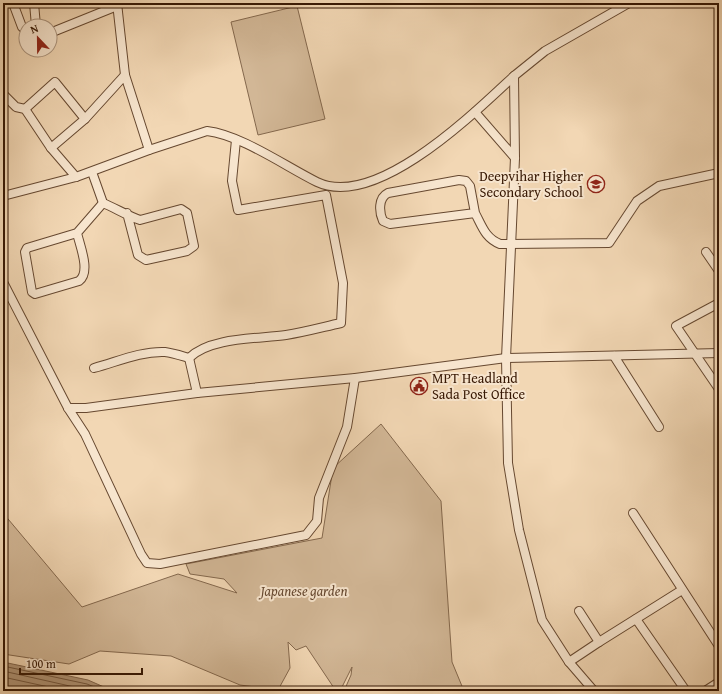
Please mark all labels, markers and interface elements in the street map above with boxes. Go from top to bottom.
north arrow [18,18,58,58]
text: N [28,20,41,38]
place label: Deepvihar Higher Secondary School [479,166,583,202]
school or university icon: Deepvihar Higher Secondary School [586,174,606,194]
place label: MPT Headland Sada Post Office [432,368,525,404]
public building icon: MPT Headland Sada Post Office [409,376,429,396]
park label: Japanese garden [258,581,348,601]
scale bar [20,650,142,676]
text: 100 m [26,655,56,672]

